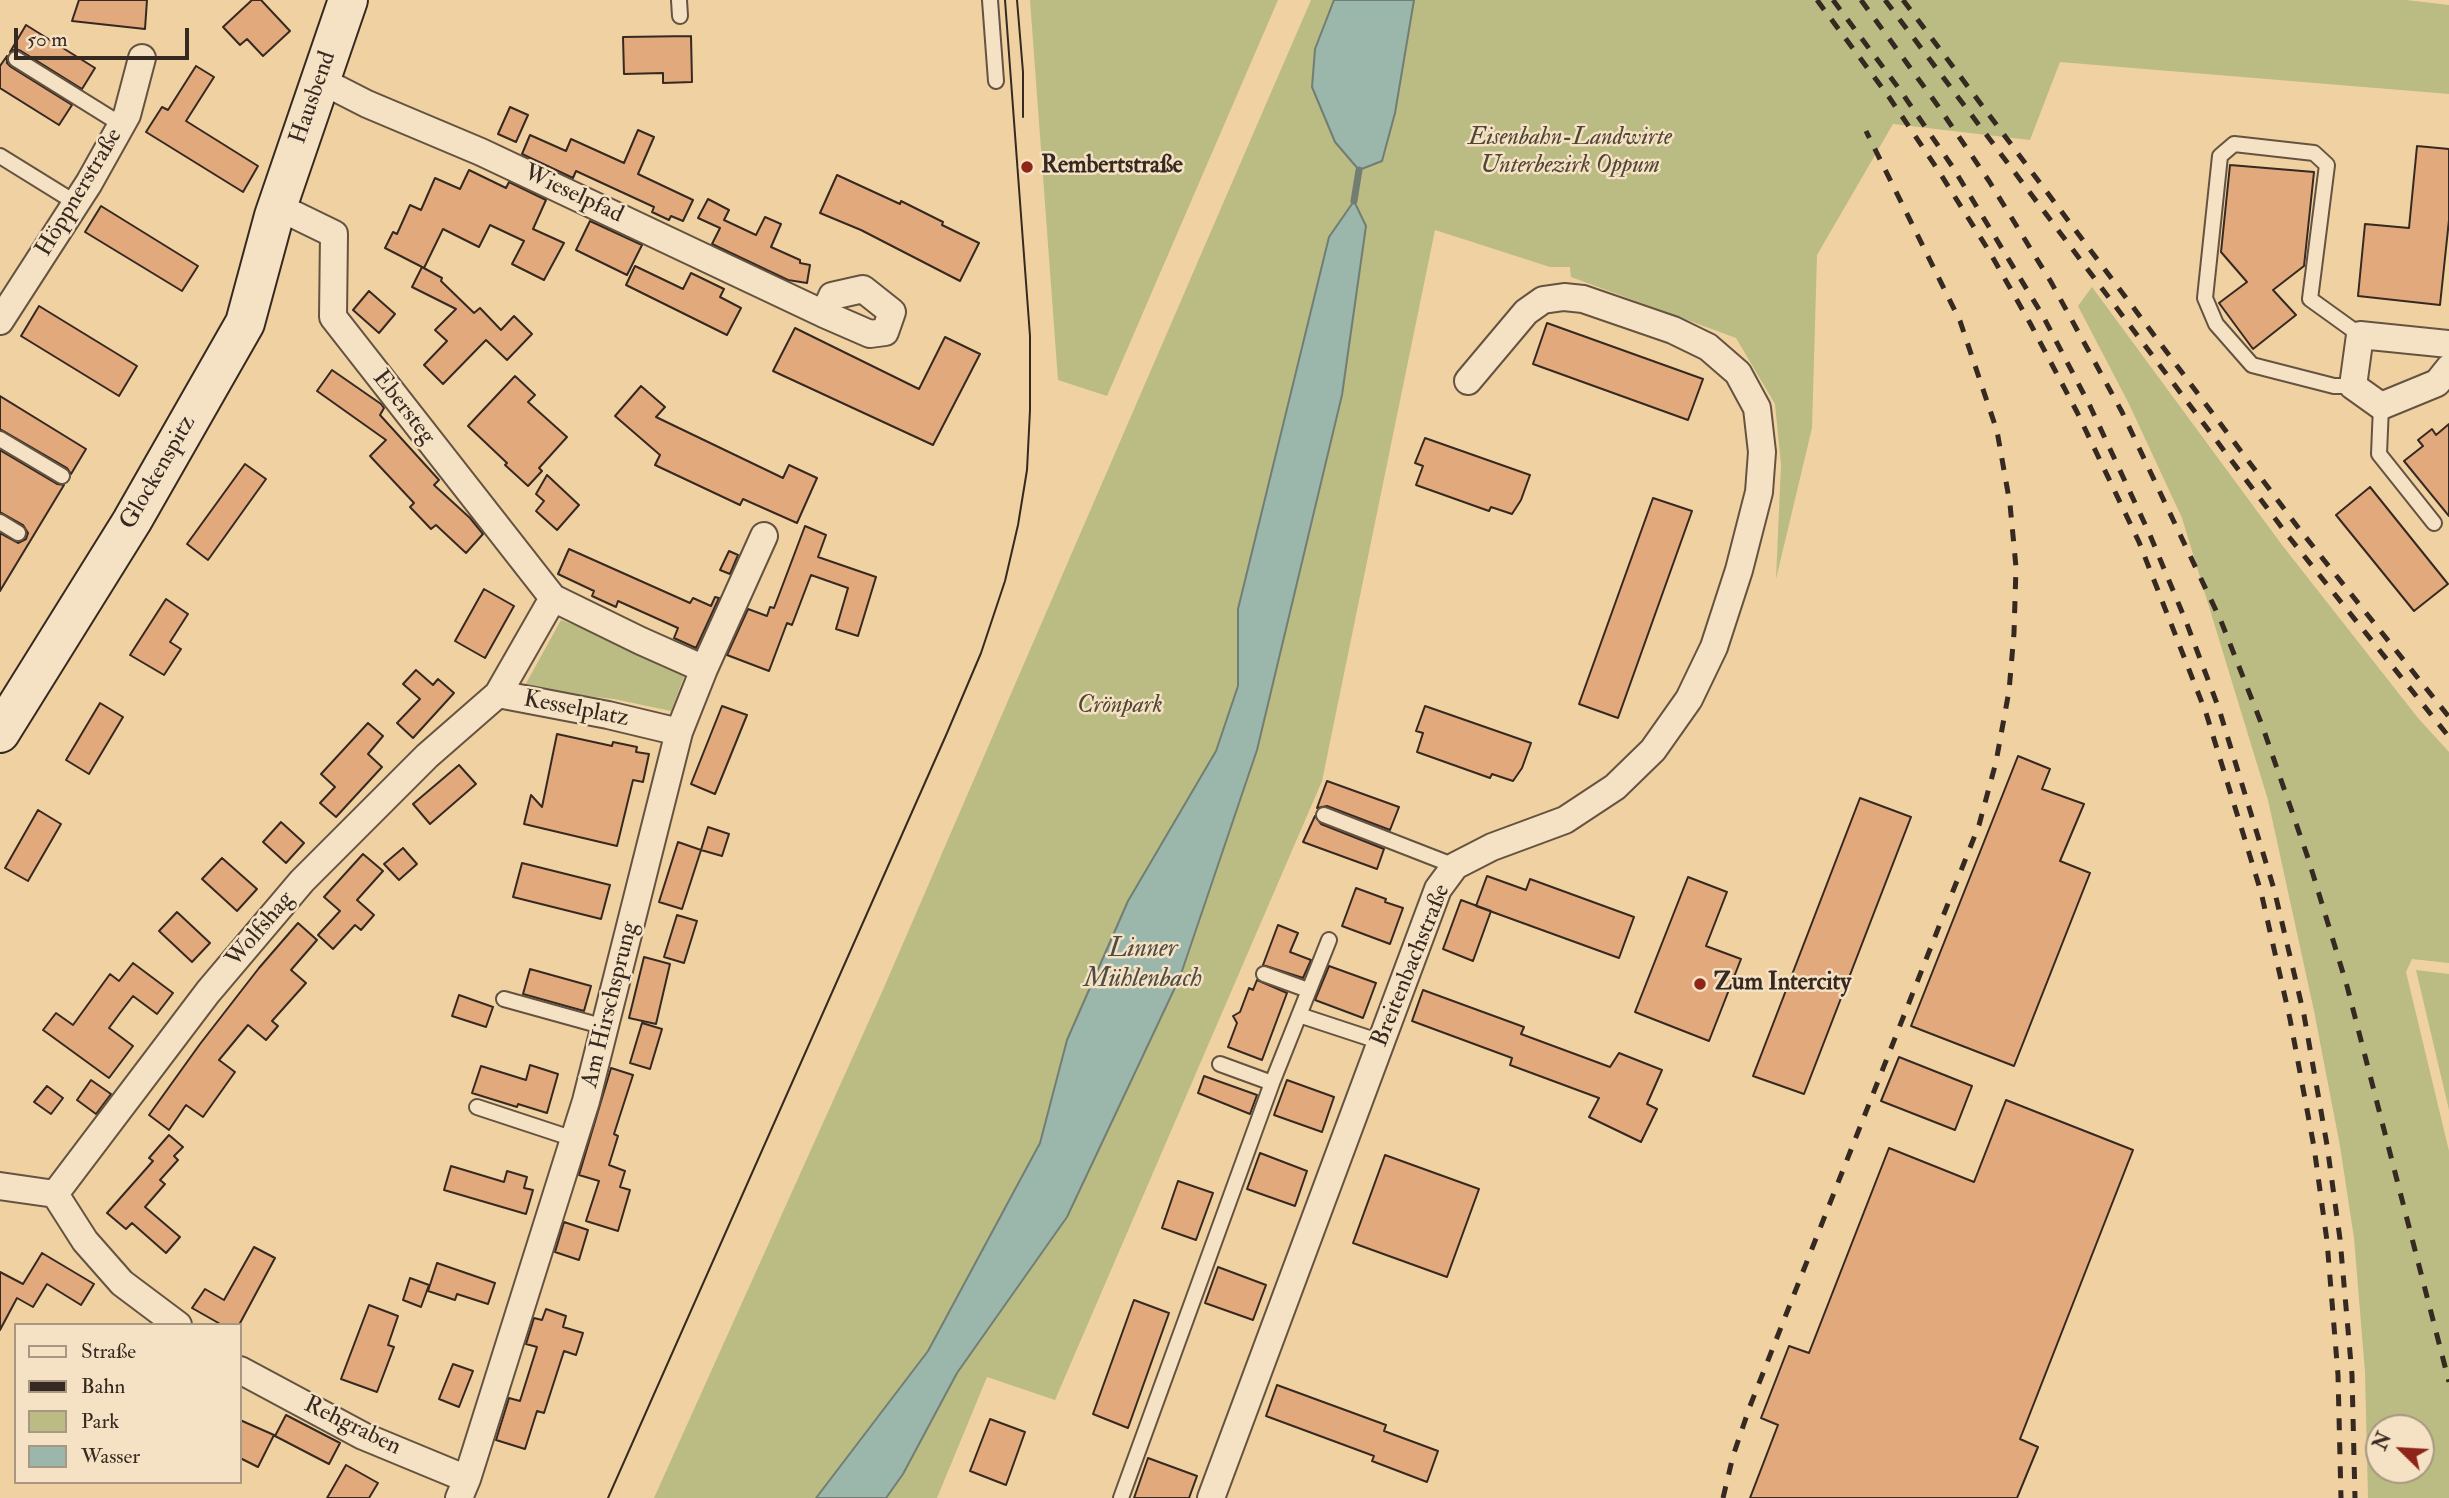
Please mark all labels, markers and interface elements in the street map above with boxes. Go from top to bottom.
scale bar [18,14,192,58]
text: 50 m [27,26,68,53]
street label: Hausbend [285,48,343,148]
street label: Höppnerstraße [30,124,130,262]
park label: Eisenbahn-Landwirte Unterbezirk Oppum [1468,125,1672,181]
place label: Rembertstraße [1041,153,1183,181]
street label: Wieselpfad [519,159,627,231]
marker: Rembertstraße [1019,159,1035,175]
street label: Ebersteg [365,365,441,451]
street label: Glockenspitz [115,411,203,535]
street label: Kesselplatz [521,686,631,734]
park label: Crönpark [1077,693,1163,721]
street label: Breitenbachstraße [1366,881,1458,1051]
street label: Wolfshag [221,886,301,974]
street label: Am Hirschsprung [576,919,646,1091]
water label: Linner Mühlenbach [1084,934,1202,996]
place label: Zum Intercity [1714,970,1851,998]
marker: Zum Intercity [1692,976,1708,992]
legend [14,1323,242,1484]
text: Straße [81,1338,136,1365]
text: Bahn [81,1373,125,1400]
street label: Rehgraben [299,1391,405,1463]
text: Park [81,1408,119,1435]
north arrow [2365,1414,2435,1484]
text: N [2368,1429,2397,1454]
text: Wasser [81,1443,140,1470]

